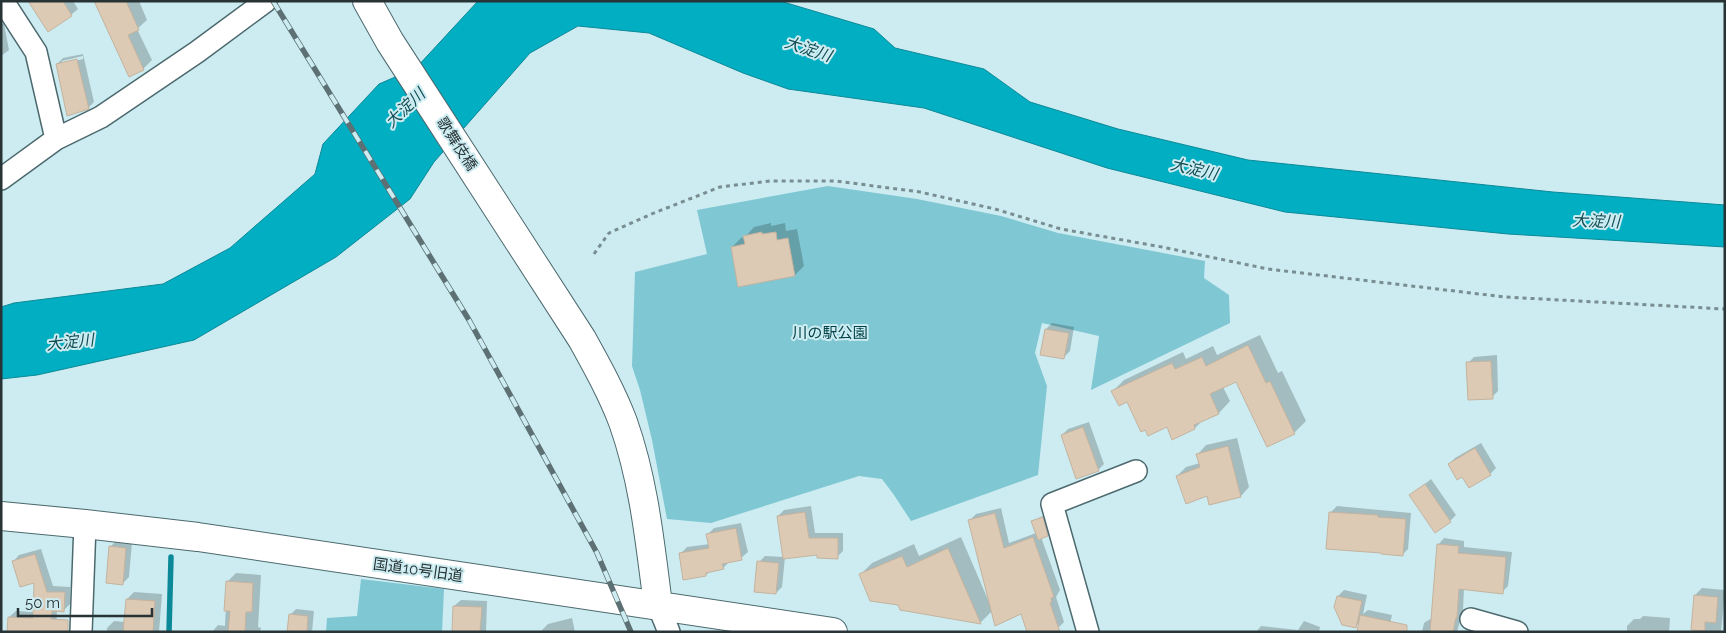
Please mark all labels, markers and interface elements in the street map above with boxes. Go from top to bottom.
water label: 大淀川 [782,33,836,66]
water label: 大淀川 [381,83,430,132]
street label: 歌舞伎橋 [433,114,481,174]
water label: 大淀川 [1168,154,1221,184]
water label: 大淀川 [1572,211,1622,231]
park label: 川の駅公園 [792,324,868,342]
water label: 大淀川 [45,330,97,354]
street label: 国道10号旧道 [372,555,464,585]
scale bar [18,586,151,618]
text: 50 m [25,594,60,612]

